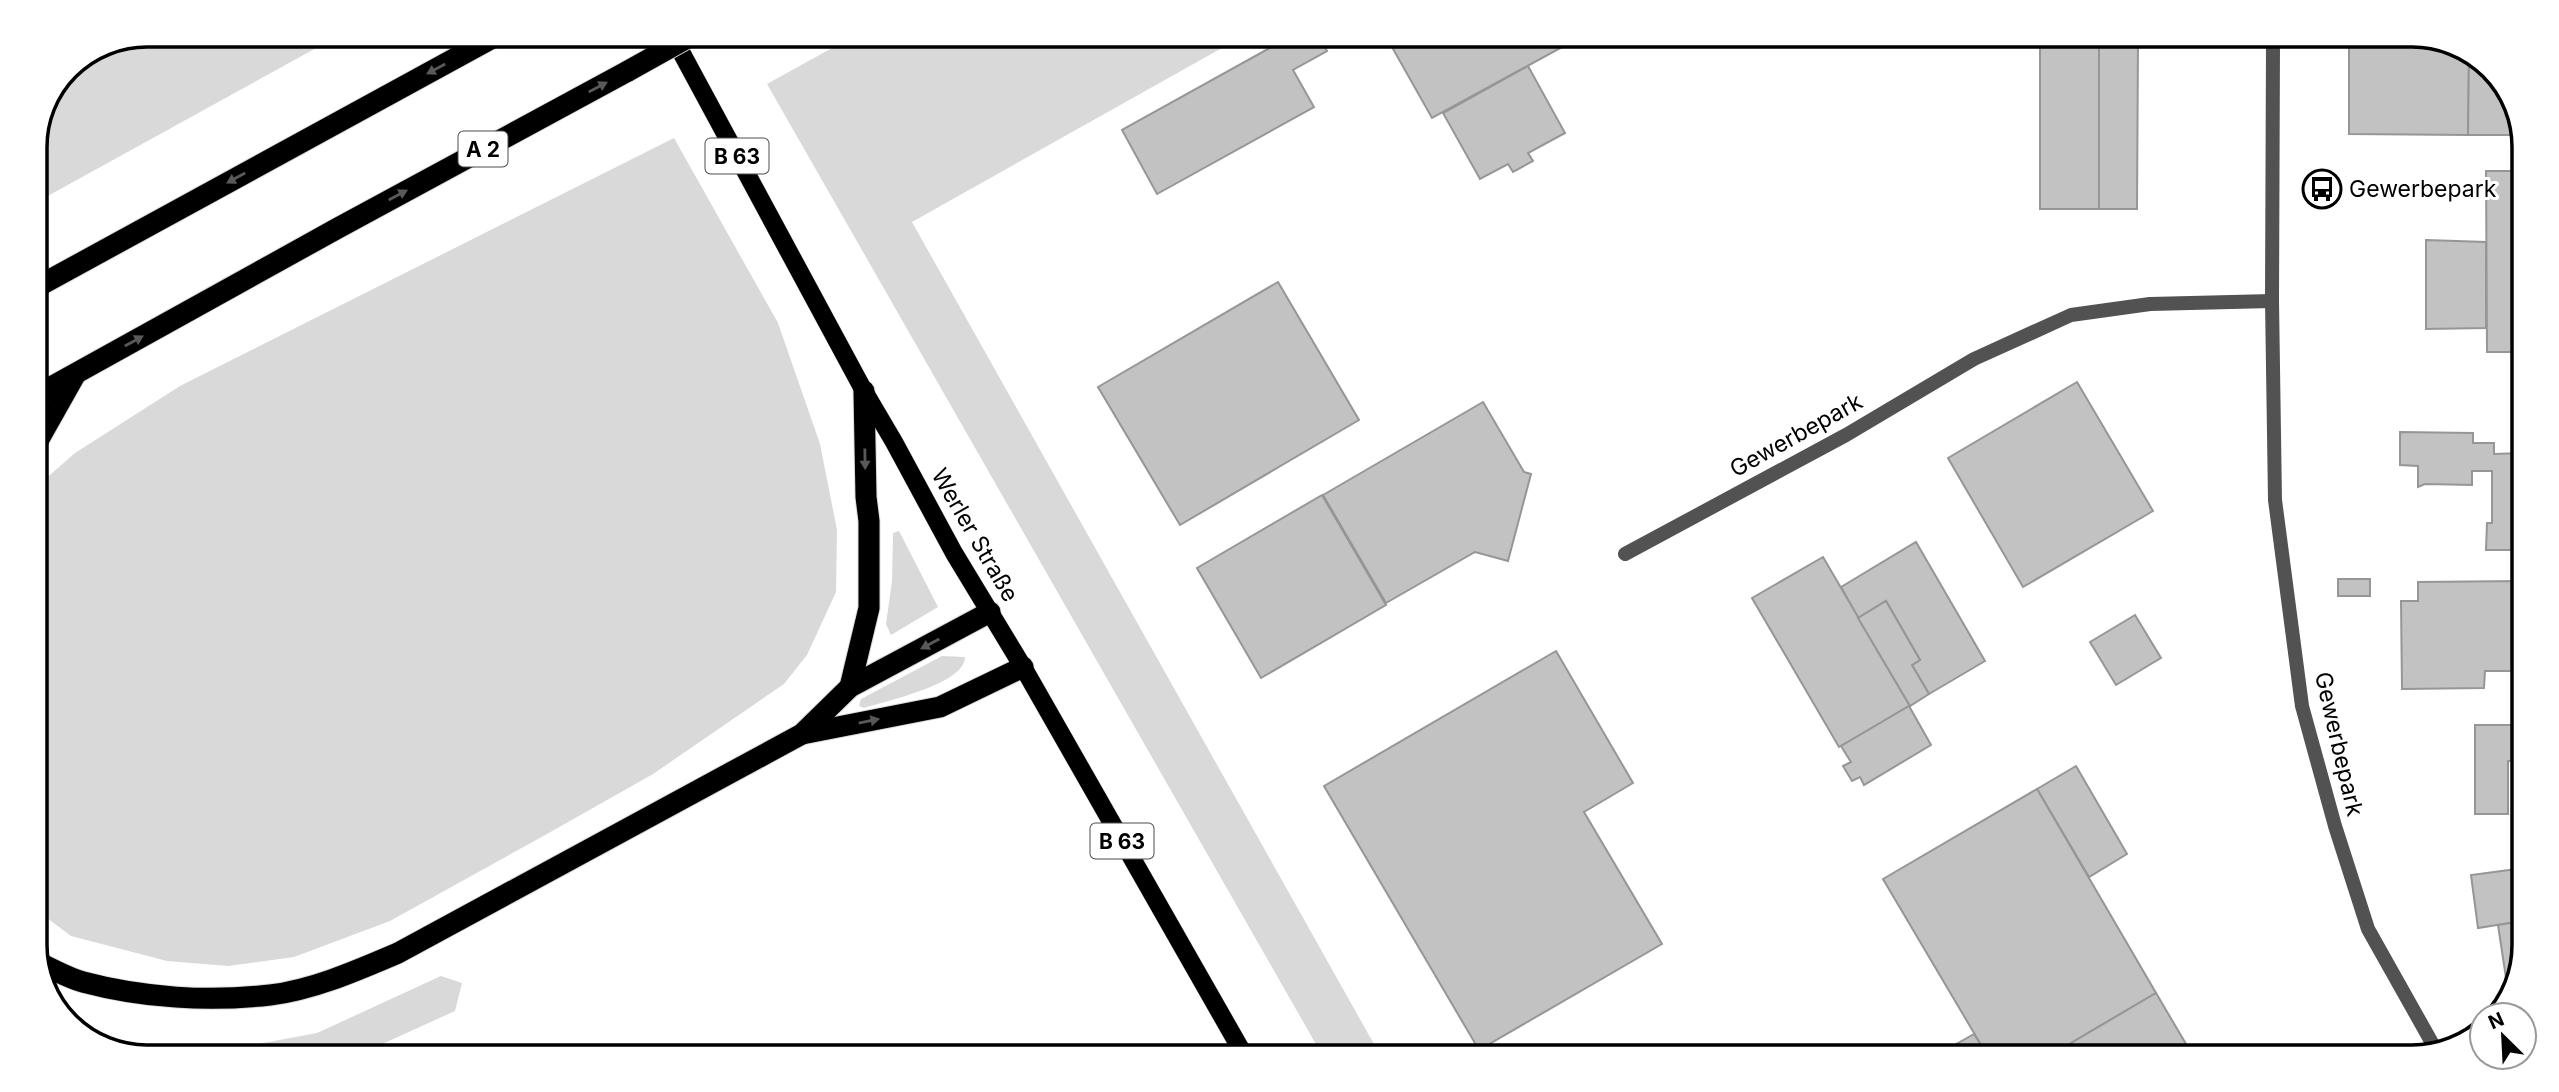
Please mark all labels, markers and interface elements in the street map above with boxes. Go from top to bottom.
one-way arrow [426,63,445,75]
one-way arrow [588,81,608,92]
road number: A 2 [458,132,508,166]
road number: B 63 [706,138,768,174]
bus stop icon: Gewerbepark [2301,168,2343,210]
one-way arrow [226,172,245,184]
place label: Gewerbepark [2349,175,2497,203]
one-way arrow [388,189,408,201]
one-way arrow [125,335,144,347]
street label: Gewerbepark [1725,387,1868,483]
one-way arrow [859,448,871,470]
street label: Werler Straße [926,463,1024,607]
one-way arrow [920,638,940,650]
street label: Gewerbepark [2309,669,2369,819]
one-way arrow [858,715,880,726]
road number: B 63 [1090,824,1154,858]
north arrow [2468,1001,2538,1071]
text: N [2485,1007,2508,1034]

